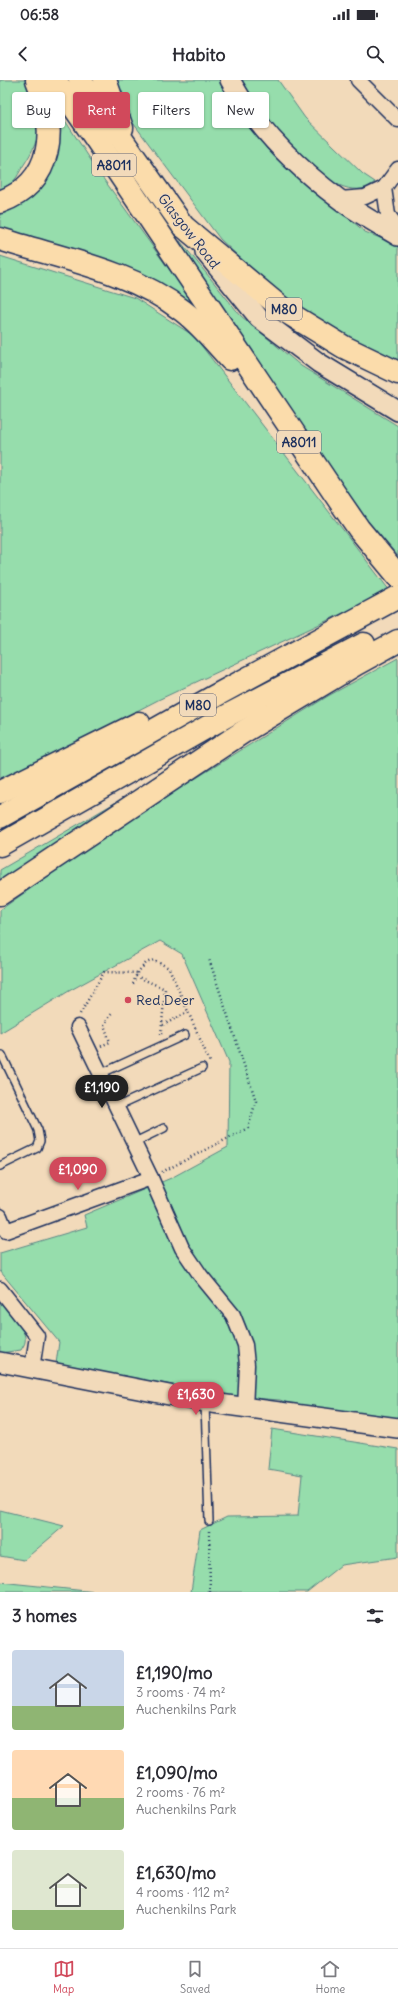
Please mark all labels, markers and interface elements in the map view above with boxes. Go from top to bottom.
text: 06:58 [20,5,59,24]
icon: back [12,43,34,65]
text: Habito [172,43,226,66]
icon: search [364,43,386,65]
chip: Buy [12,92,65,128]
chip: Rent [73,92,130,128]
chip: Filters [138,92,204,128]
chip: New [212,92,269,128]
road number: A8011 [92,154,136,176]
street label: Glasgow Road [154,190,224,272]
road number: M80 [266,298,302,320]
road number: A8011 [277,431,321,453]
road number: M80 [180,694,216,716]
place label: Red Deer [136,991,195,1009]
marker: Red Deer [123,995,133,1005]
pin: £1,190 [69,1075,135,1109]
text: £1,190 [84,1079,120,1096]
pin: £1,090 [45,1157,111,1191]
text: £1,090 [58,1161,98,1178]
pin: £1,630 [163,1382,229,1416]
text: £1,630 [177,1386,215,1403]
text: 3 homes [12,1605,77,1627]
icon: filters [364,1605,386,1627]
text: £1,190/mo [136,1662,212,1684]
icon: home [44,1666,92,1714]
text: 3 rooms · 74 m² [136,1684,226,1701]
text: Auchenkilns Park [136,1701,236,1718]
text: £1,090/mo [136,1762,218,1784]
icon: home [44,1766,92,1814]
text: 2 rooms · 76 m² [136,1784,225,1801]
text: Auchenkilns Park [136,1801,236,1818]
text: £1,630/mo [136,1862,216,1884]
icon: home [44,1866,92,1914]
text: 4 rooms · 112 m² [136,1884,230,1901]
text: Auchenkilns Park [136,1901,236,1918]
tab: Map [53,1958,75,1996]
tab: Saved [180,1958,210,1996]
tab: Home [316,1958,345,1996]

